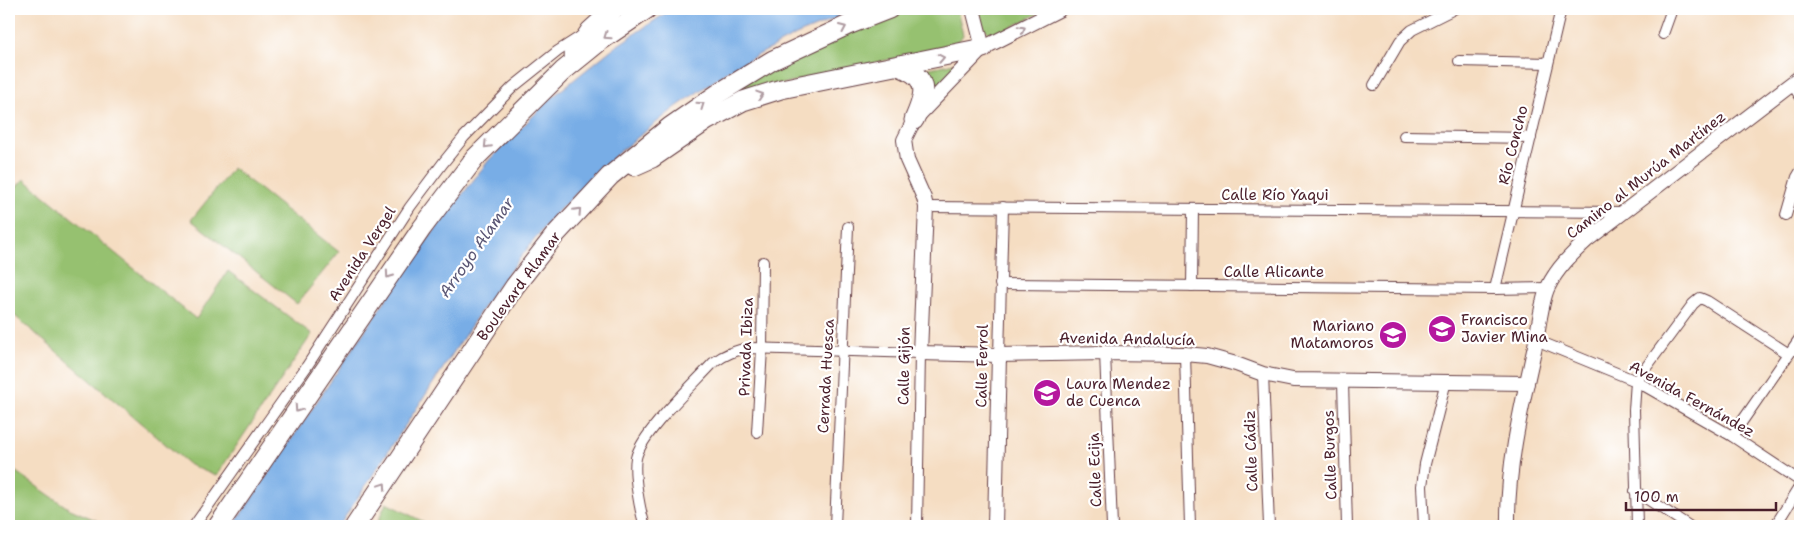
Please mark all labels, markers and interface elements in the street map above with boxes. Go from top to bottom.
one-way arrow [838,23,847,34]
one-way arrow [1017,25,1026,35]
one-way arrow [603,30,613,39]
one-way arrow [936,53,945,63]
one-way arrow [756,91,764,101]
one-way arrow [695,102,704,111]
street label: Río Concho [1493,103,1533,187]
street label: Camino al Murúa Martínez [1562,107,1730,243]
one-way arrow [484,140,493,149]
street label: Calle Río Yaqui [1221,185,1329,205]
water label: Arroyo Alamar [434,193,519,301]
street label: Avenida Vergel [324,202,400,305]
one-way arrow [572,208,581,217]
street label: Boulevard Alamar [472,227,566,345]
street label: Calle Alicante [1224,262,1324,282]
one-way arrow [386,269,395,279]
street label: Privada Ibiza [734,297,758,397]
place label: Francisco Javier Mina [1461,310,1549,347]
school or university icon: Francisco Javier Mina [1427,314,1457,344]
place label: Mariano Matamoros [1291,316,1374,353]
street label: Cerrada Huesca [813,318,839,434]
school or university icon: Mariano Matamoros [1378,320,1408,350]
street label: Calle Ferrol [971,324,993,408]
street label: Calle Gijón [893,327,915,405]
street label: Avenida Andalucía [1059,328,1196,350]
street label: Avenida Fernández [1626,356,1758,442]
place label: Laura Mendez de Cuenca [1066,374,1171,411]
school or university icon: Laura Mendez de Cuenca [1032,378,1062,408]
one-way arrow [294,404,304,413]
street label: Calle Cádiz [1240,410,1262,492]
street label: Calle Burgos [1318,410,1342,500]
street label: Calle Ecija [1084,432,1106,508]
scale bar [1626,480,1776,512]
one-way arrow [377,482,386,492]
text: 100 m [1634,487,1679,507]

